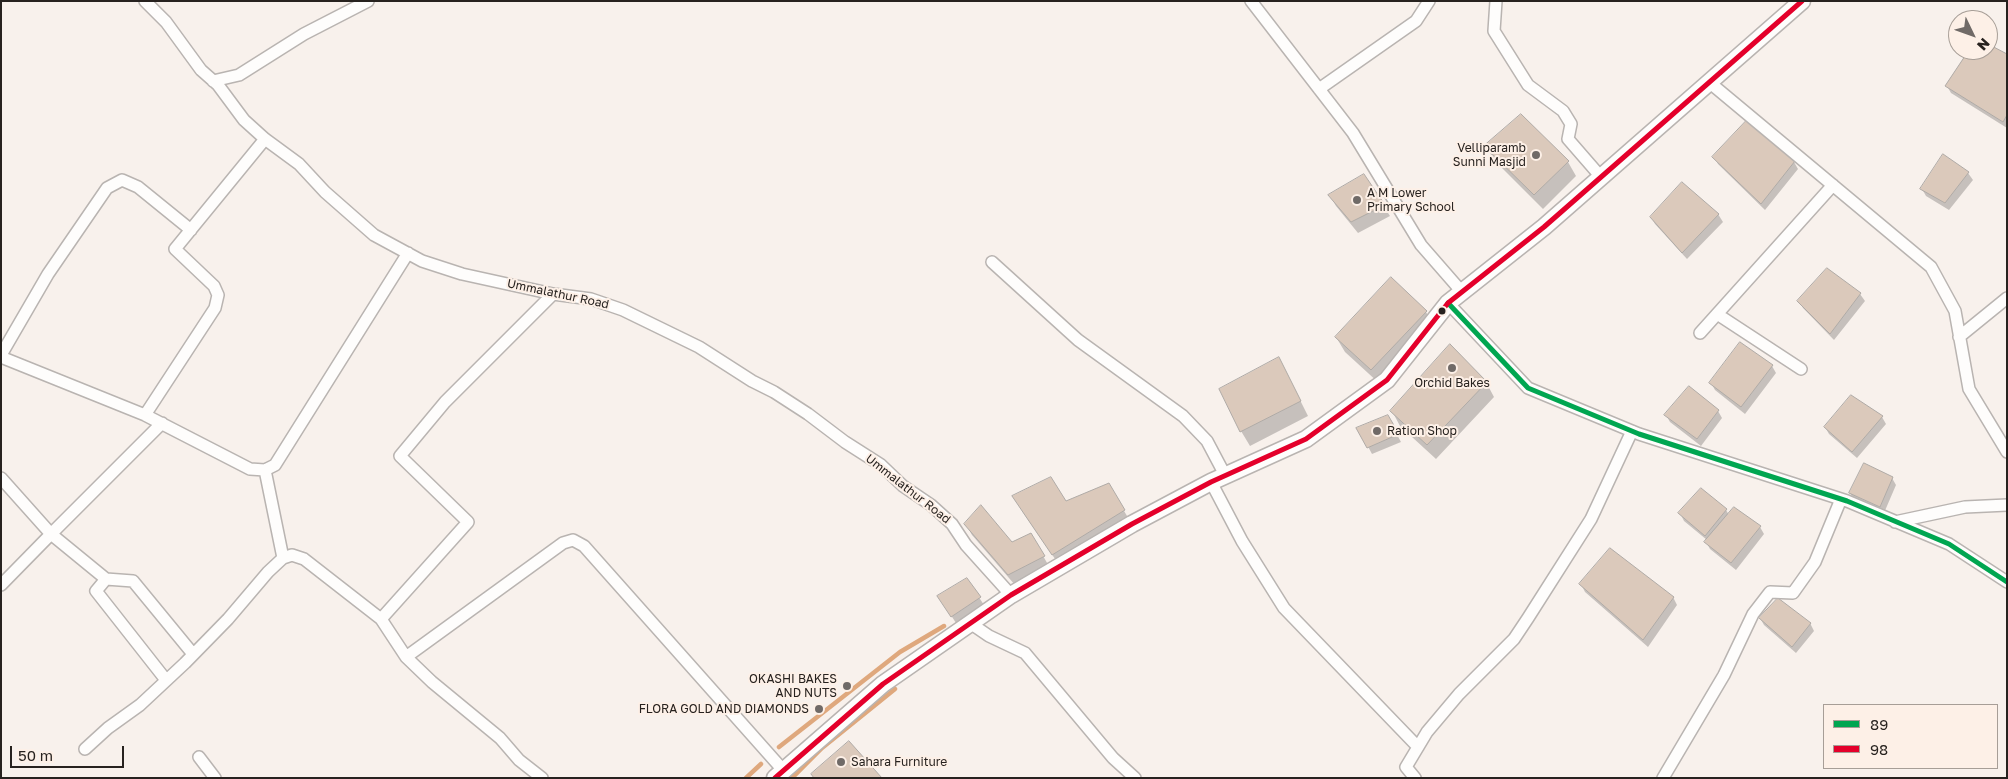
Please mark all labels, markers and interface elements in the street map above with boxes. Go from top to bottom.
north arrow [1948,10,1998,60]
text: N [1974,35,1994,54]
place label: Velliparamb Sunni Masjid [1453,141,1526,169]
marker: Velliparamb Sunni Masjid [1530,149,1542,161]
place label: A M Lower Primary School [1367,186,1455,214]
marker: A M Lower Primary School [1351,194,1363,206]
street label: Ummalathur Road [506,276,610,312]
unlabelled marker [1437,306,1447,316]
marker: Orchid Bakes [1446,362,1458,374]
place label: Orchid Bakes [1414,376,1490,390]
place label: Ration Shop [1387,424,1457,438]
marker: Ration Shop [1371,425,1383,437]
street label: Ummalathur Road [863,451,953,527]
place label: OKASHI BAKES AND NUTS [749,672,837,700]
marker: OKASHI BAKES AND NUTS [841,680,853,692]
place label: FLORA GOLD AND DIAMONDS [639,702,809,716]
marker: FLORA GOLD AND DIAMONDS [813,703,825,715]
legend [1823,704,1998,769]
text: 89 [1870,715,1888,733]
scale bar [12,736,126,768]
text: 98 [1870,740,1888,758]
text: 50 m [18,746,53,764]
place label: Sahara Furniture [851,755,947,769]
marker: Sahara Furniture [835,756,847,768]

